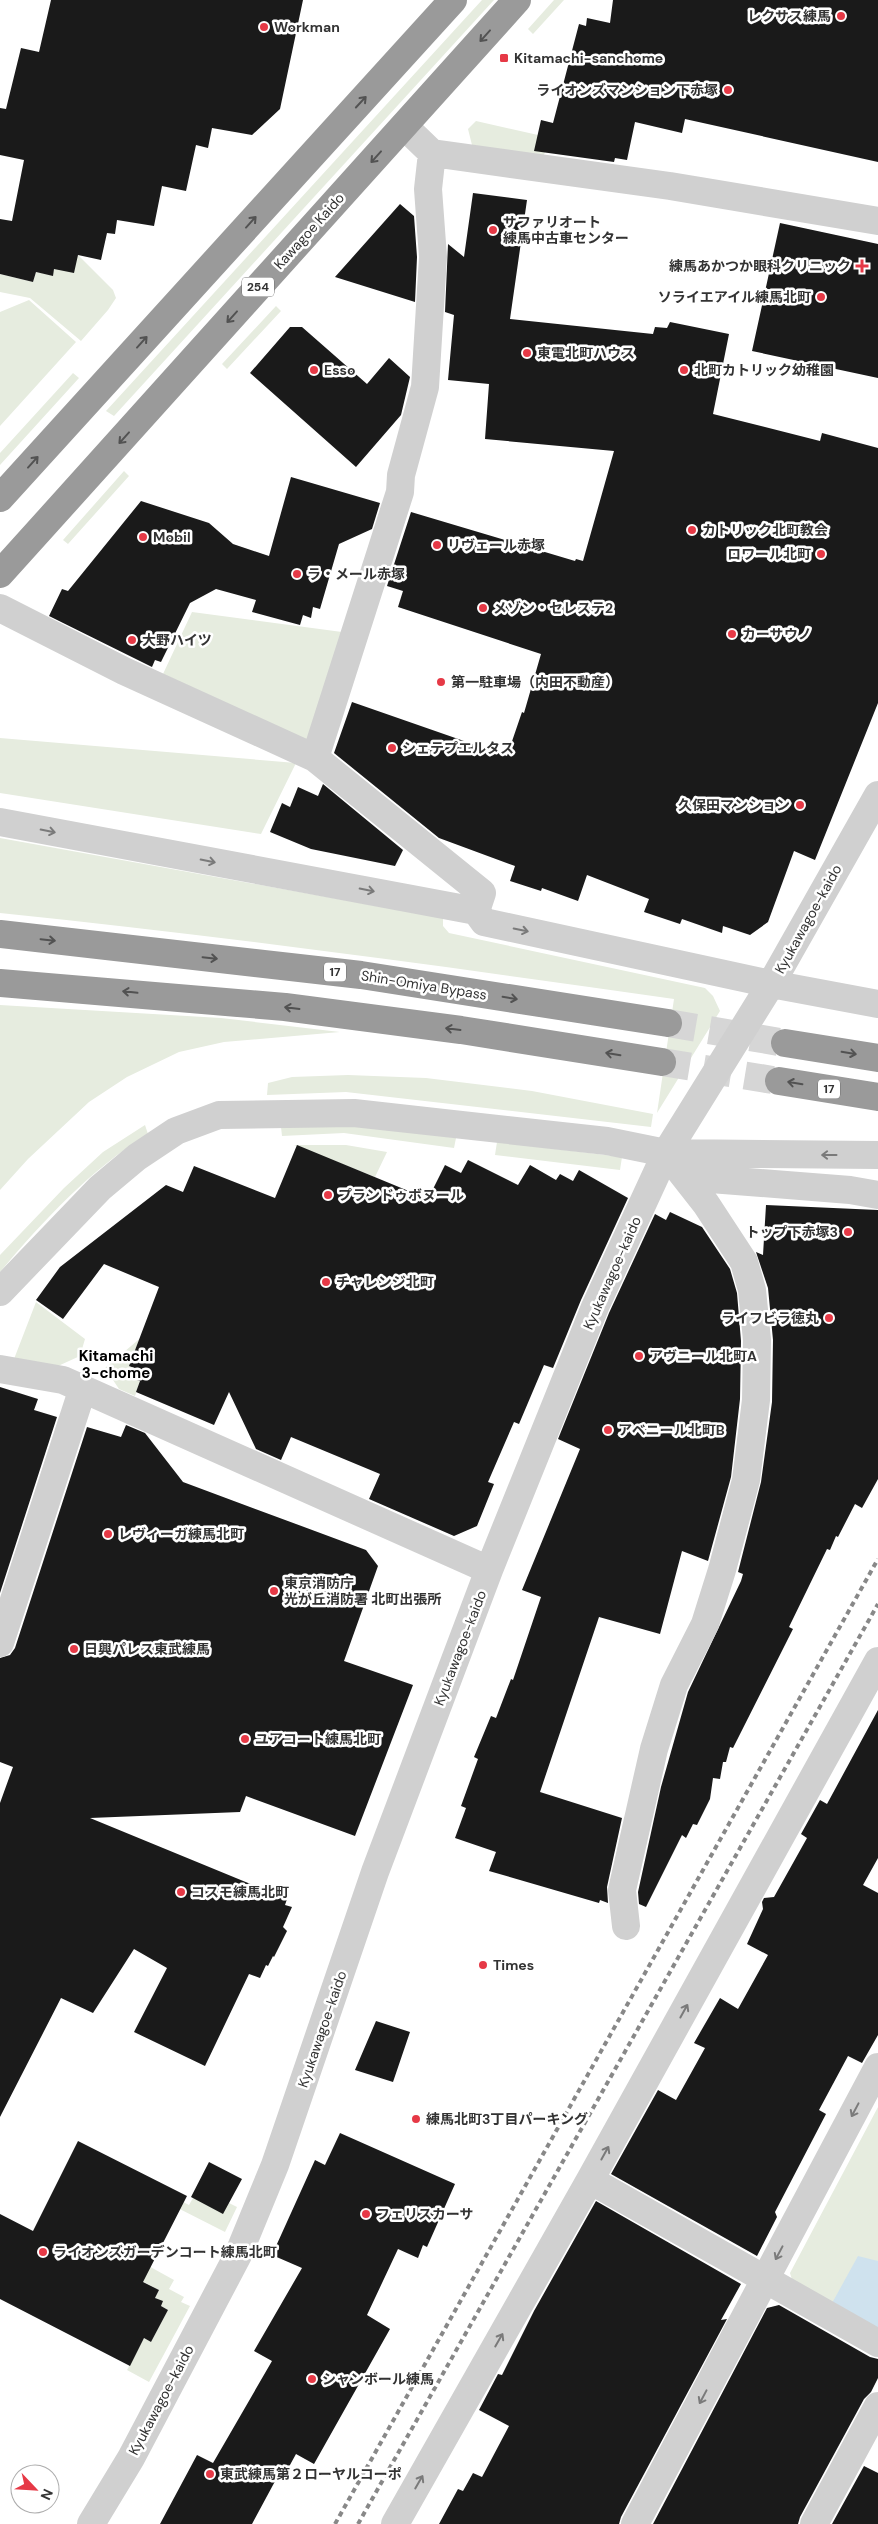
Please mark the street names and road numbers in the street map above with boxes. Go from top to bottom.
street label: Kawagoe Kaido [270,189,348,273]
road number: 254 [242,278,274,296]
street label: Kyukawagoe-kaido [770,861,846,977]
road number: 17 [324,962,346,982]
street label: Shin-Omiya Bypass [360,966,488,1004]
road number: 17 [818,1080,840,1098]
street label: Kyukawagoe-kaido [579,1214,645,1332]
street label: Kyukawagoe-kaido [430,1588,490,1708]
street label: Kyukawagoe-kaido [294,1968,350,2090]
street label: Kyukawagoe-kaido [124,2342,198,2458]

